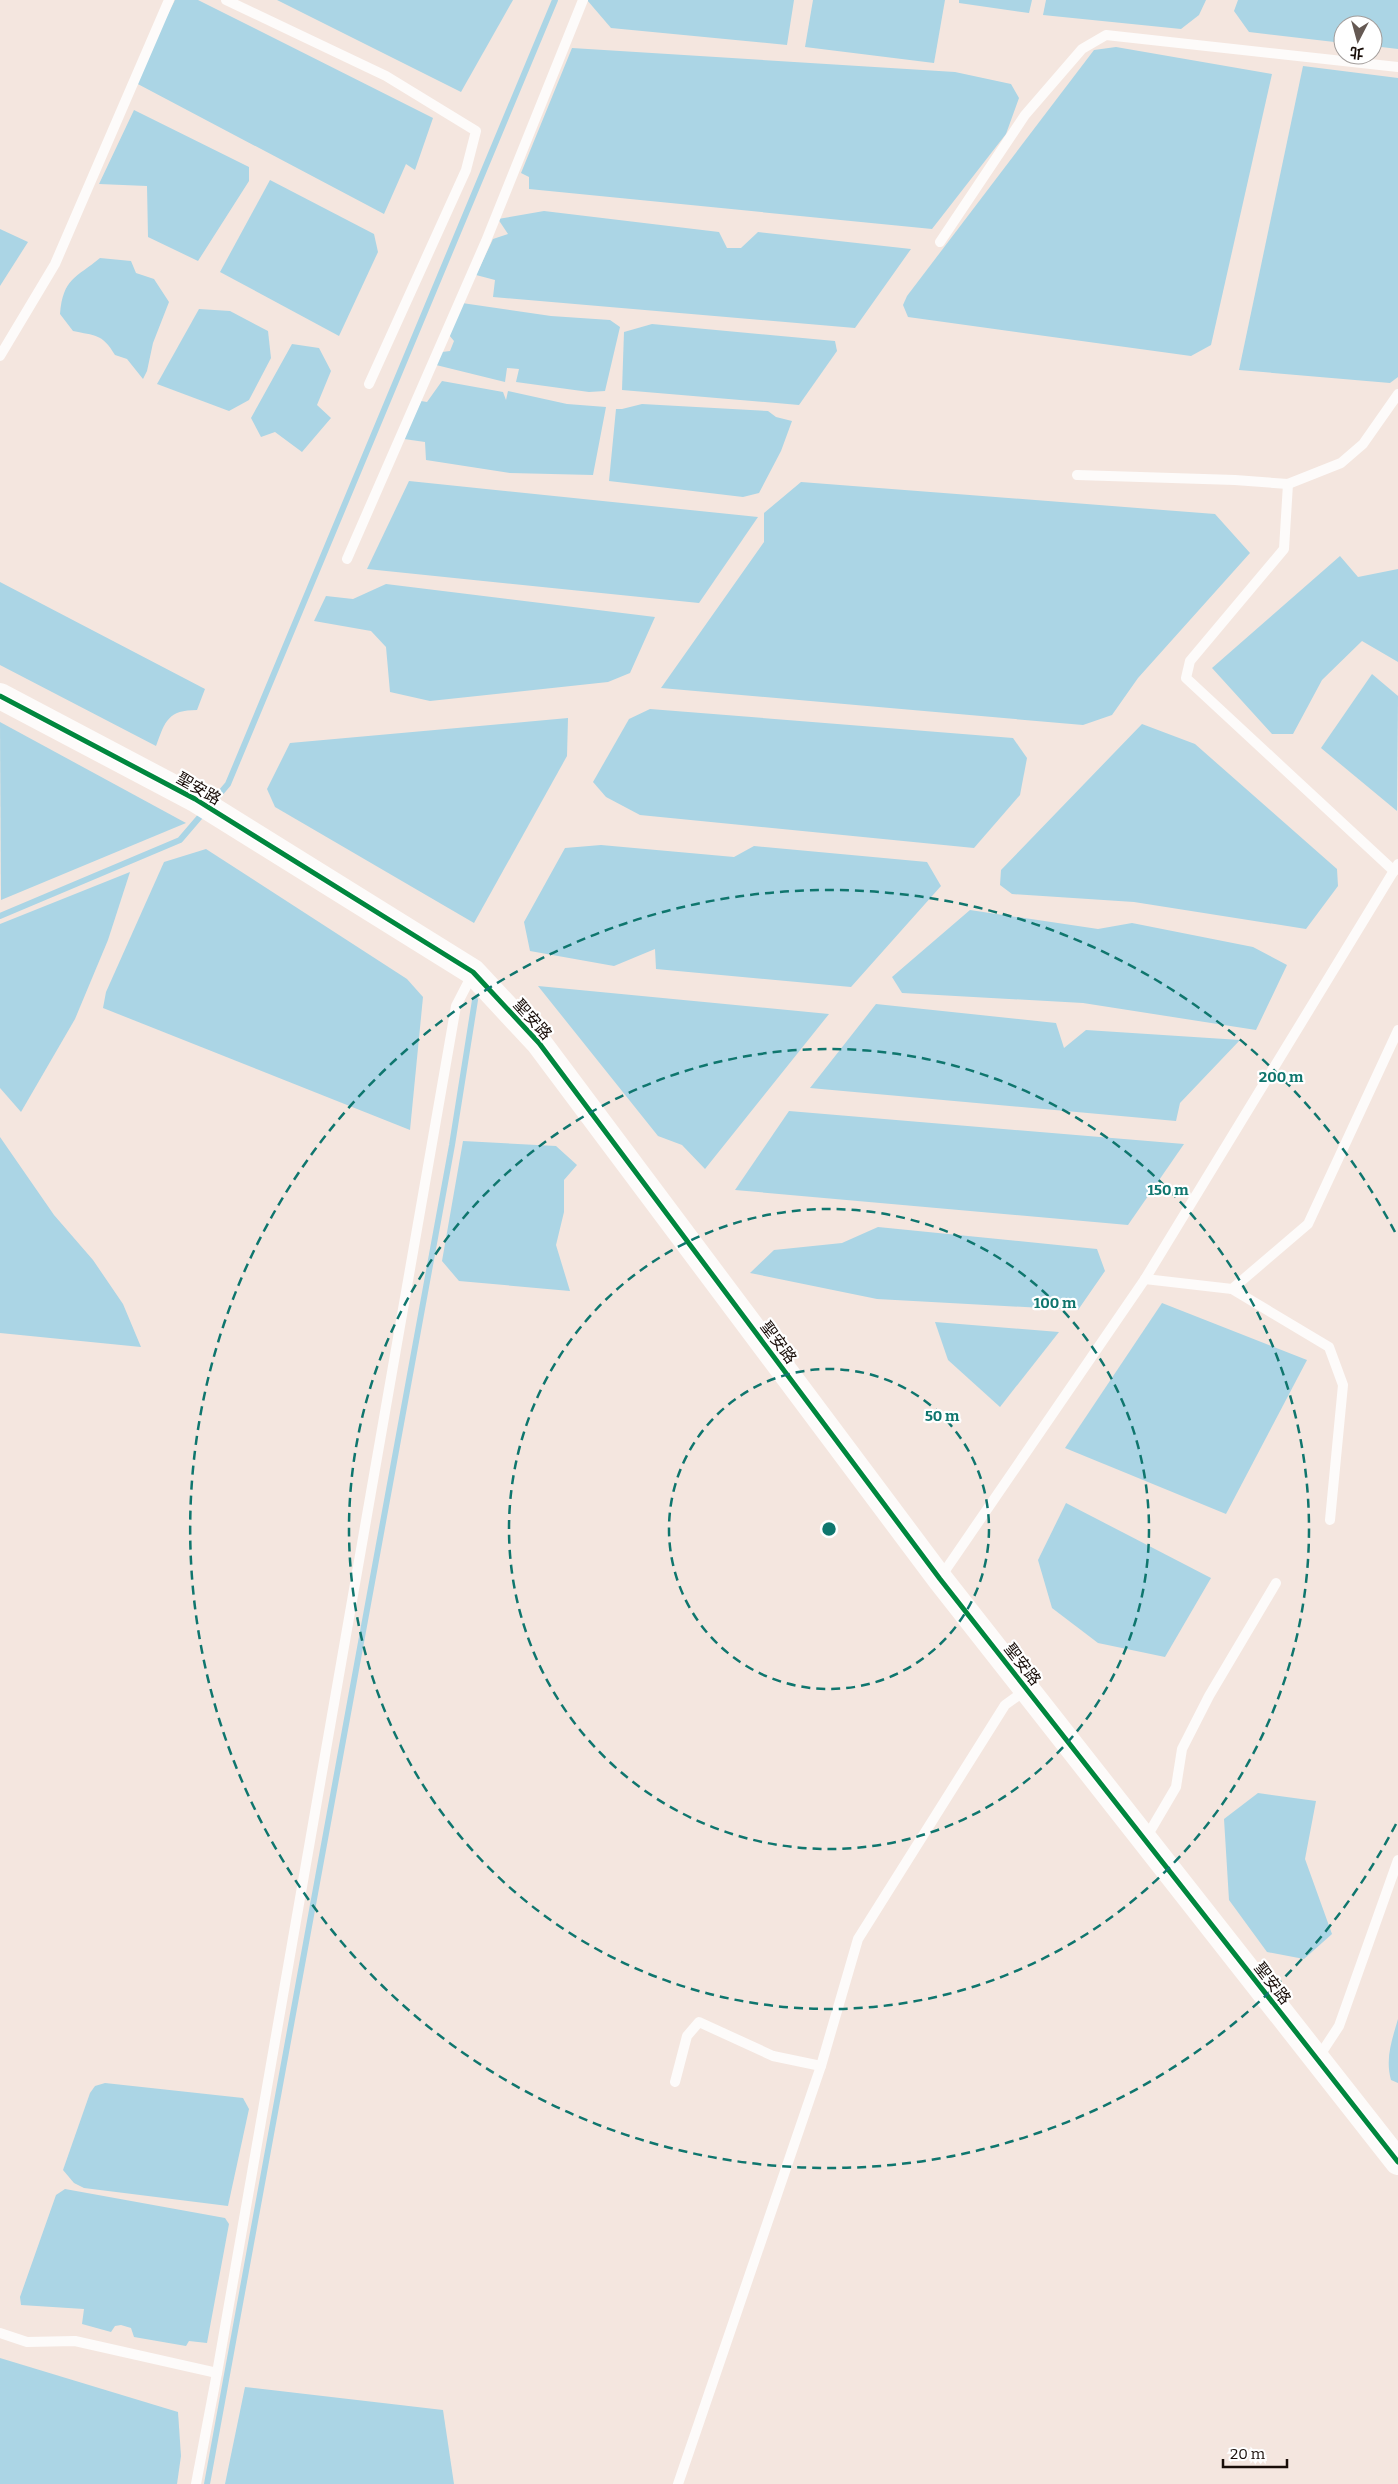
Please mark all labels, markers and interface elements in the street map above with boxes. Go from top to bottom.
north arrow [1333,15,1383,65]
text: 北 [1349,43,1365,62]
street label: 聖安路 [173,768,224,809]
street label: 聖安路 [510,995,556,1044]
text: 200 m [1259,1068,1304,1086]
text: 150 m [1147,1181,1189,1199]
text: 100 m [1034,1294,1077,1312]
street label: 聖安路 [757,1317,801,1367]
text: 50 m [925,1407,960,1425]
centre of rings [820,1520,838,1538]
street label: 聖安路 [1000,1640,1045,1689]
street label: 聖安路 [1250,1959,1295,2008]
scale bar [1223,2436,1287,2468]
text: 20 m [1230,2445,1266,2463]

